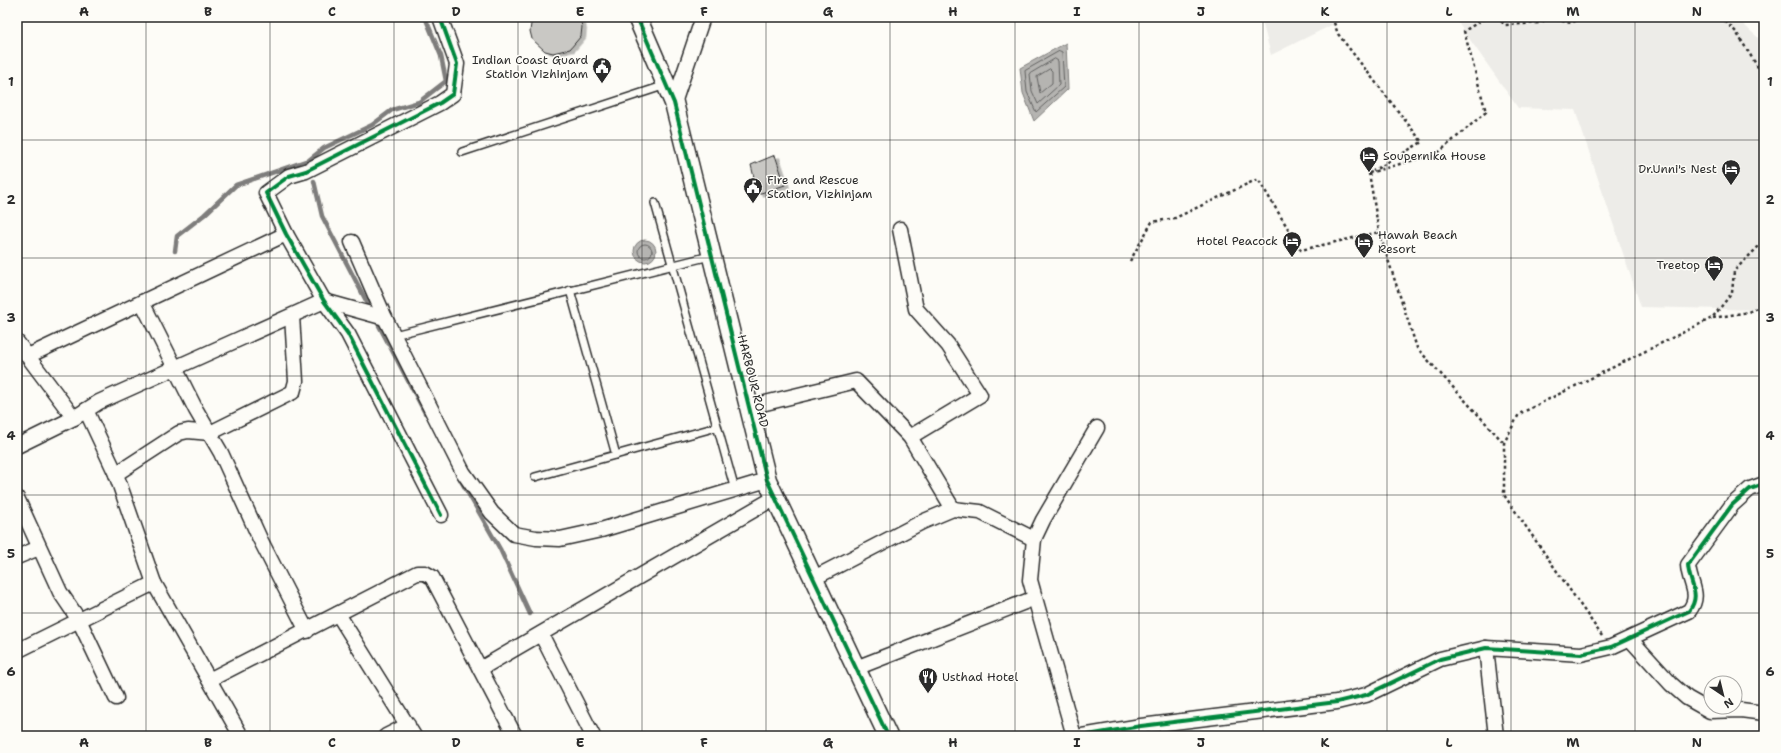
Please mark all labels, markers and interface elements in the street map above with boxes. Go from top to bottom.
text: A [79,3,89,20]
text: B [204,3,212,20]
text: C [328,3,336,20]
text: D [451,3,461,20]
text: E [576,3,585,20]
text: F [700,3,708,20]
text: G [823,3,834,20]
text: H [948,3,958,20]
text: I [1073,3,1081,20]
text: J [1197,3,1205,20]
text: K [1321,3,1330,20]
text: L [1445,3,1453,20]
text: M [1566,3,1580,20]
text: N [1692,3,1702,20]
place label: Indian Coast Guard Station Vizhinjam [472,52,588,82]
public building icon: Indian Coast Guard Station Vizhinjam [591,56,613,84]
text: 1 [8,73,14,90]
text: 1 [1767,73,1773,90]
hotel icon: Soupernika House [1358,145,1380,173]
place label: Soupernika House [1383,148,1486,164]
hotel icon: Dr.Unni's Nest [1720,158,1742,186]
place label: Dr.Unni's Nest [1638,161,1717,177]
place label: Fire and Rescue Station, Vizhinjam [767,172,872,202]
public building icon: Fire and Rescue Station, Vizhinjam [742,176,764,204]
text: 2 [6,191,16,208]
text: 2 [1765,191,1775,208]
place label: Hawah Beach Resort [1378,227,1458,257]
hotel icon: Hotel Peacock [1281,230,1303,258]
hotel icon: Hawah Beach Resort [1353,231,1375,259]
place label: Hotel Peacock [1197,233,1278,249]
hotel icon: Treetop [1703,254,1725,282]
place label: Treetop [1656,257,1700,273]
text: 3 [6,309,16,326]
text: 3 [1765,309,1775,326]
street label: HARBOUR ROAD [734,333,772,429]
text: 4 [6,427,16,444]
text: 4 [1765,427,1775,444]
text: 5 [7,545,15,562]
text: 5 [1766,545,1774,562]
text: 6 [6,663,16,680]
text: 6 [1765,663,1775,680]
restaurant icon: Usthad Hotel [917,666,939,694]
place label: Usthad Hotel [942,669,1018,685]
north arrow [1703,675,1743,715]
text: N [1720,694,1736,712]
text: A [79,734,89,751]
text: B [204,734,212,751]
text: C [328,734,336,751]
text: D [451,734,461,751]
text: E [576,734,585,751]
text: F [700,734,708,751]
text: G [823,734,834,751]
text: H [948,734,958,751]
text: I [1073,734,1081,751]
text: J [1197,734,1205,751]
text: K [1321,734,1330,751]
text: L [1445,734,1453,751]
text: M [1566,734,1580,751]
text: N [1692,734,1702,751]

